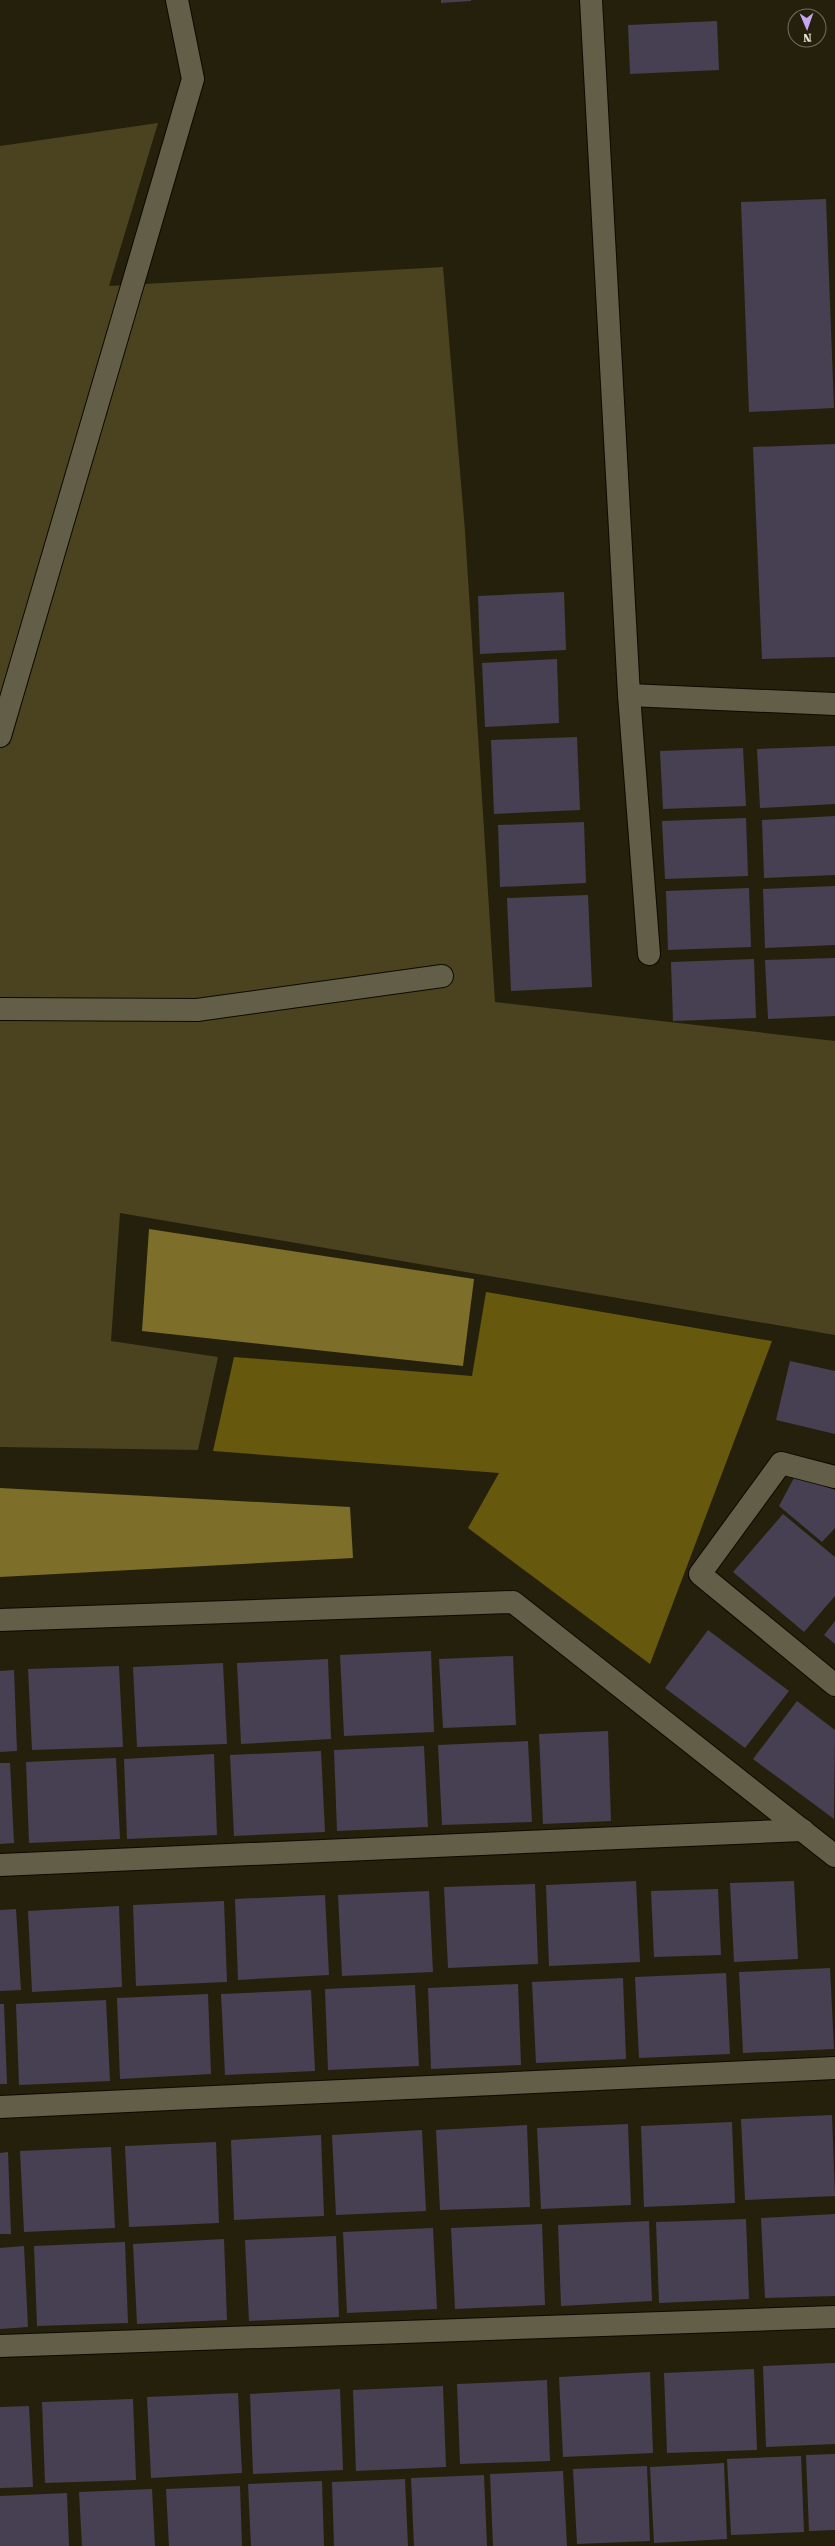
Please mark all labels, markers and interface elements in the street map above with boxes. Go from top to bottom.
north arrow [787,8,827,48]
text: N [802,31,812,44]

